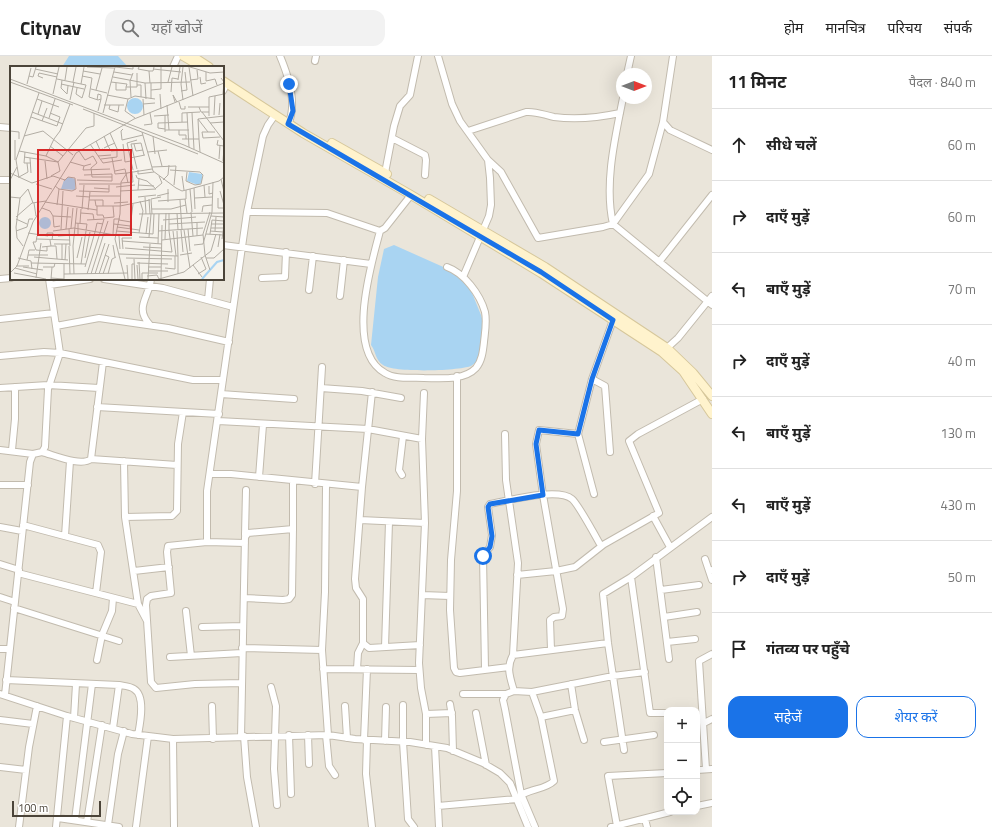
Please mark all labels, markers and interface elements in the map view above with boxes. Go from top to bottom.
search box [105,10,385,46]
text: Citynav [20,13,81,42]
text: यहाँ खोजें [151,16,202,39]
icon: search [119,17,141,39]
text: होम [784,17,803,38]
text: मानचित्र [825,17,866,38]
text: परिचय [888,17,922,38]
text: संपर्क [944,17,972,38]
inset map [10,66,224,280]
north arrow [616,68,652,104]
text: 11 मिनट [728,69,786,95]
text: पैदल · 840 m [909,72,976,92]
route end [280,75,298,93]
text: सीधे चलें [766,133,817,156]
icon: ahead [728,134,750,156]
text: 60 m [948,135,976,155]
text: दाएँ मुड़ें [766,205,810,228]
icon: right [728,206,750,228]
text: 60 m [948,207,976,227]
text: बाएँ मुड़ें [766,277,810,300]
icon: left [728,278,750,300]
text: 70 m [948,279,976,299]
text: दाएँ मुड़ें [766,349,810,372]
icon: right [728,350,750,372]
text: 40 m [948,351,976,371]
text: बाएँ मुड़ें [766,421,810,444]
icon: left [728,422,750,444]
text: 130 m [940,423,976,443]
text: बाएँ मुड़ें [766,493,810,516]
icon: left [728,494,750,516]
text: 430 m [940,495,976,515]
route start [474,547,492,565]
text: दाएँ मुड़ें [766,565,810,588]
icon: right [728,566,750,588]
text: 50 m [948,567,976,587]
text: गंतव्य पर पहुँचे [766,637,850,660]
icon: arrive [728,638,750,660]
button: सहेजें [728,696,848,738]
button: शेयर करें [856,696,976,738]
map controls [664,707,700,815]
button: + [664,707,700,743]
button: − [664,743,700,779]
button: locate [664,779,700,815]
scale bar [12,799,101,818]
text: 100 m [18,800,48,816]

